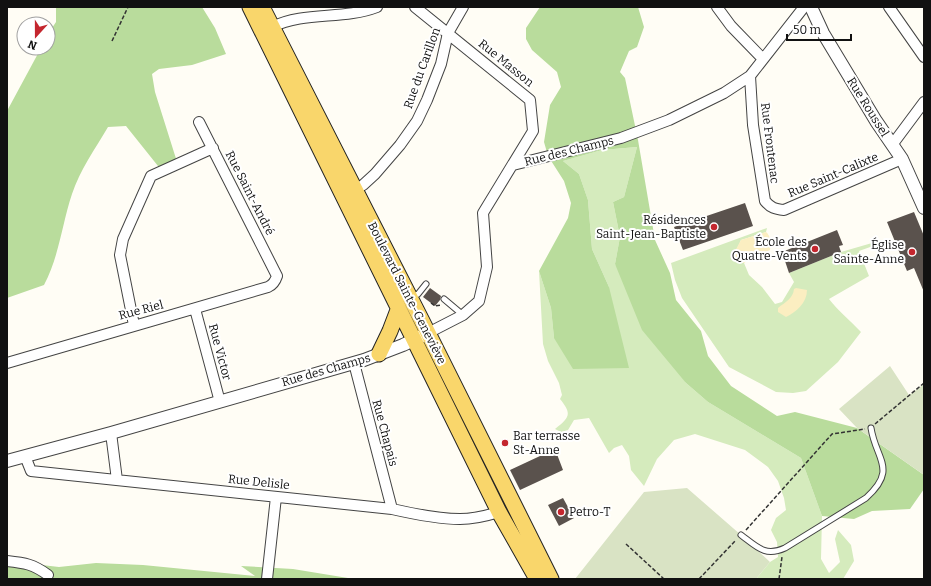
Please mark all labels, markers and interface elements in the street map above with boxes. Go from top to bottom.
north arrow [16,16,56,56]
scale bar [787,16,851,42]
text: 50 m [793,23,822,37]
street label: Rue du Carillon [401,25,443,110]
street label: Rue Masson [476,36,537,90]
text: N [26,37,39,52]
street label: Rue Roussel [844,75,892,140]
street label: Rue Frontenac [758,102,782,184]
street label: Rue des Champs [523,133,615,169]
street label: Rue Saint-André [223,148,277,238]
street label: Rue Saint-Calixte [786,150,880,200]
place label: Résidences Saint-Jean-Baptiste [596,213,706,241]
street label: Boulevard Sainte-Geneviève [365,219,449,367]
marker: Résidences Saint-Jean-Baptiste [709,222,719,232]
place label: École des Quatre-Vents [732,234,807,263]
place label: Église Sainte-Anne [833,237,904,266]
marker: École des Quatre-Vents [810,244,820,254]
marker: Église Sainte-Anne [907,247,917,257]
street label: Rue Riel [117,297,165,323]
street label: Rue Victor [206,322,234,382]
street label: Rue des Champs [280,351,372,389]
street label: Rue Chapais [369,398,401,468]
place label: Bar terrasse St-Anne [513,429,580,457]
marker: Bar terrasse St-Anne [500,438,510,448]
street label: Rue Delisle [227,472,291,492]
place label: Petro-T [569,505,611,519]
marker: Petro-T [556,507,566,517]

